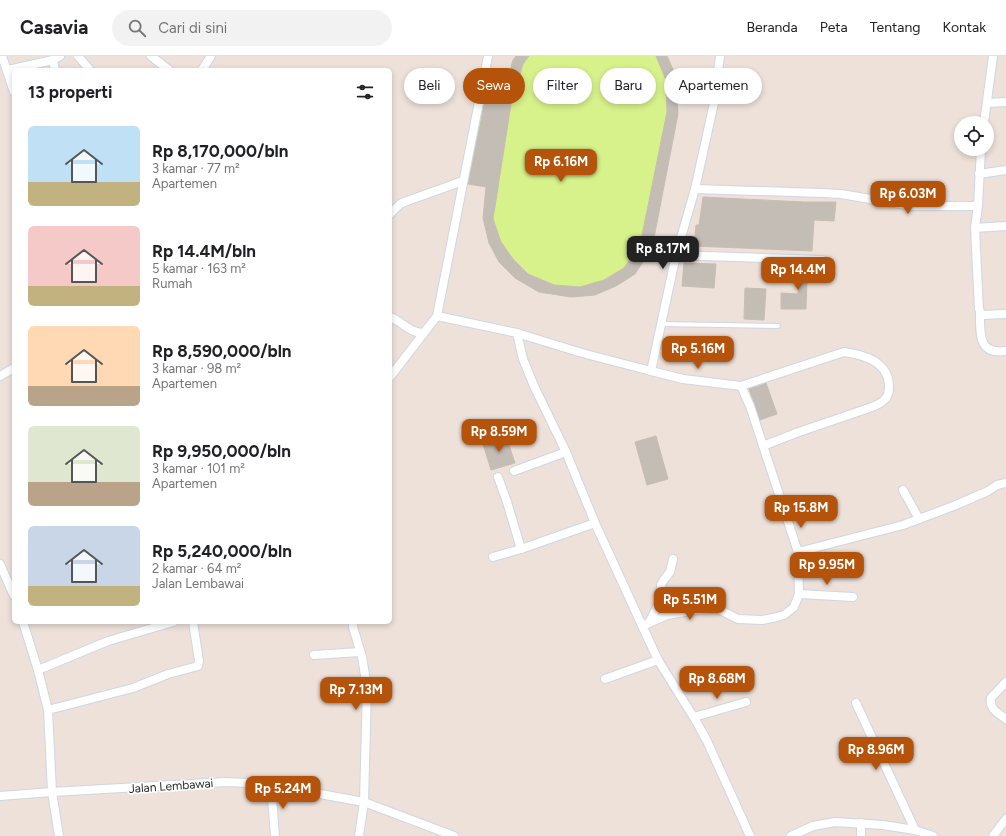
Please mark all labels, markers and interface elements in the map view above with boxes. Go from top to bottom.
search box [112,10,392,46]
text: Casavia [20,16,88,39]
icon: search [126,17,148,39]
text: Cari di sini [158,19,227,37]
text: Beranda [746,19,798,36]
text: Peta [820,19,848,36]
text: Tentang [870,19,920,36]
text: Kontak [942,19,986,36]
chip: Beli [404,68,455,104]
chip: Sewa [463,68,525,104]
chip: Filter [533,68,592,104]
chip: Baru [600,68,656,104]
chip: Apartemen [664,68,762,104]
icon: filters [354,81,376,103]
text: 13 properti [28,82,113,102]
map controls [954,116,994,156]
button: locate [954,116,994,156]
text: Rp 8,170,000/bln [152,141,288,161]
icon: home [60,142,108,190]
pin: Rp 6.16M [520,149,602,183]
text: Rp 6.16M [534,154,588,169]
text: 3 kamar · 77 m² [152,161,240,176]
text: Apartemen [152,176,217,191]
pin: Rp 6.03M [867,181,949,215]
text: Rp 6.03M [880,186,936,201]
pin: Rp 8.17M [622,236,704,270]
text: Rp 14.4M/bln [152,241,256,261]
text: Rp 8.17M [636,241,690,256]
icon: home [60,242,108,290]
pin: Rp 14.4M [757,257,839,291]
text: 5 kamar · 163 m² [152,261,246,276]
text: Rp 14.4M [770,262,826,277]
text: Rumah [152,276,192,291]
pin: Rp 5.16M [657,336,739,370]
text: Rp 8,590,000/bln [152,341,292,361]
text: Rp 5.16M [671,341,725,356]
icon: home [60,342,108,390]
text: 3 kamar · 98 m² [152,361,241,376]
text: Apartemen [152,376,217,391]
pin: Rp 8.59M [458,419,540,453]
text: Rp 8.59M [471,424,527,439]
text: Rp 9,950,000/bln [152,441,291,461]
icon: home [60,442,108,490]
text: 3 kamar · 101 m² [152,461,245,476]
text: Apartemen [152,476,217,491]
pin: Rp 15.8M [760,495,842,529]
text: Rp 15.8M [774,500,828,515]
text: Rp 5,240,000/bln [152,541,292,561]
icon: home [60,542,108,590]
pin: Rp 9.95M [786,552,868,586]
text: Rp 9.95M [799,557,855,572]
text: 2 kamar · 64 m² [152,561,241,576]
text: Jalan Lembawai [152,576,244,591]
pin: Rp 5.51M [649,587,731,621]
text: Rp 5.51M [663,592,717,607]
pin: Rp 8.68M [676,666,758,700]
text: Rp 8.68M [688,671,746,686]
pin: Rp 7.13M [315,677,397,711]
text: Rp 7.13M [329,682,383,697]
pin: Rp 8.96M [835,737,917,771]
text: Rp 8.96M [848,742,904,757]
street label: Jalan Lembawai [128,776,214,796]
pin: Rp 5.24M [242,776,324,810]
text: Rp 5.24M [255,781,311,796]

